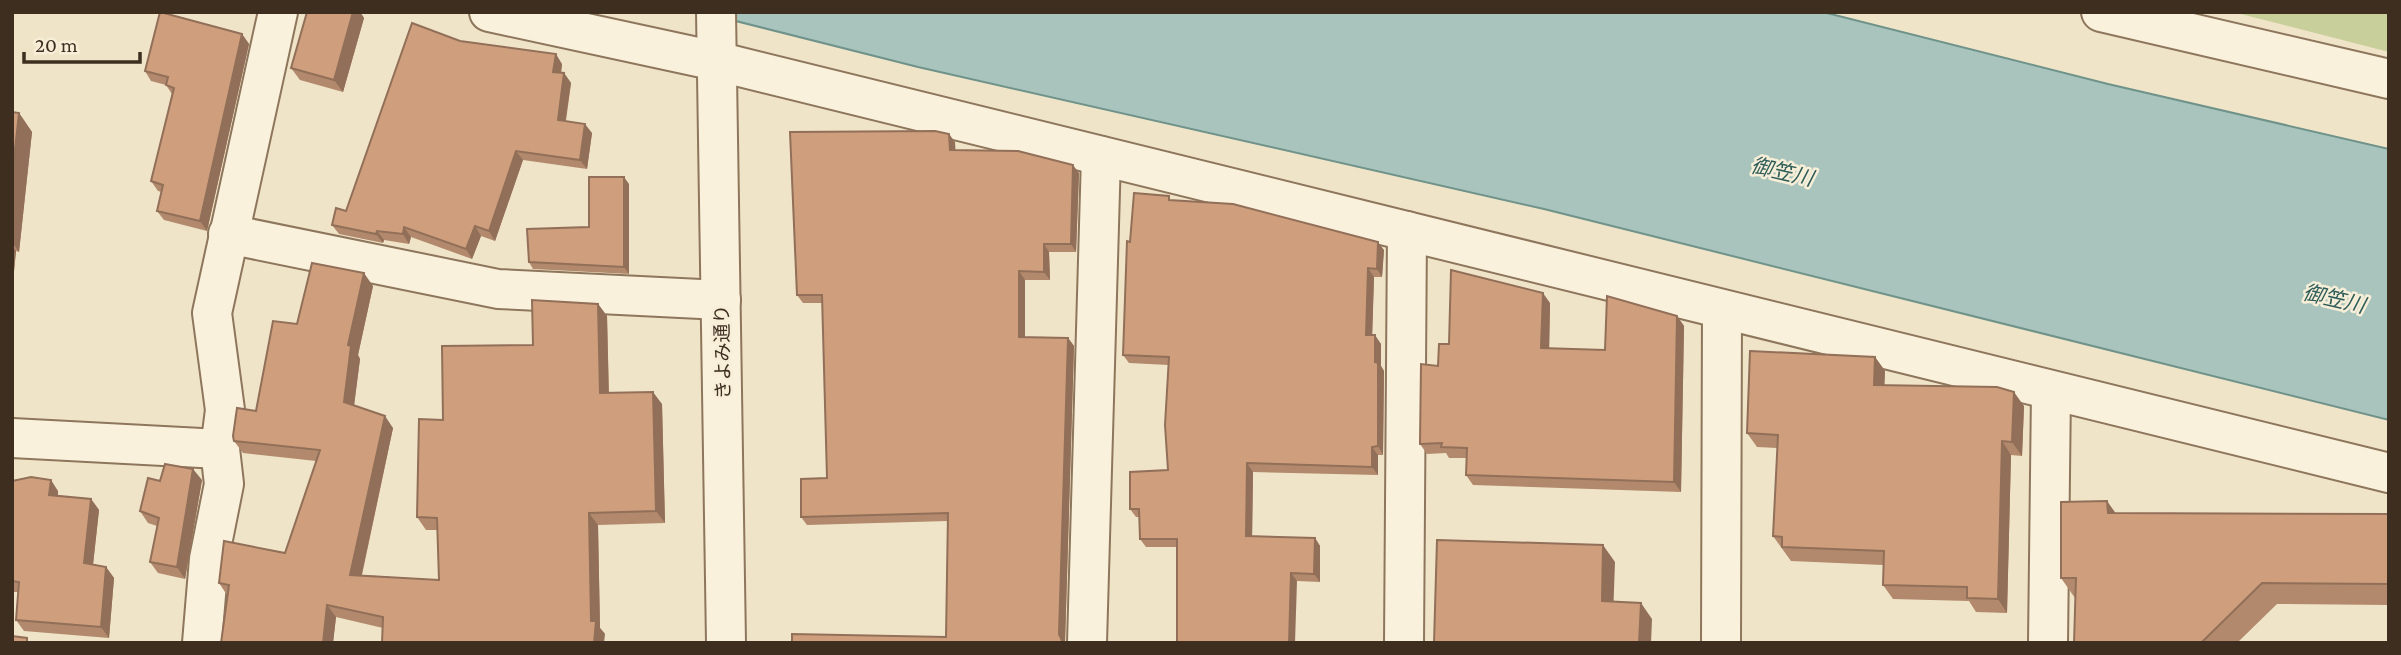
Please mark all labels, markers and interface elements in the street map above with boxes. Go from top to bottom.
scale bar [24,21,140,65]
text: 20 m [35,33,78,57]
water label: 御笠川 [1749,153,1817,191]
water label: 御笠川 [2301,280,2369,318]
street label: きよみ通り [711,304,734,400]

